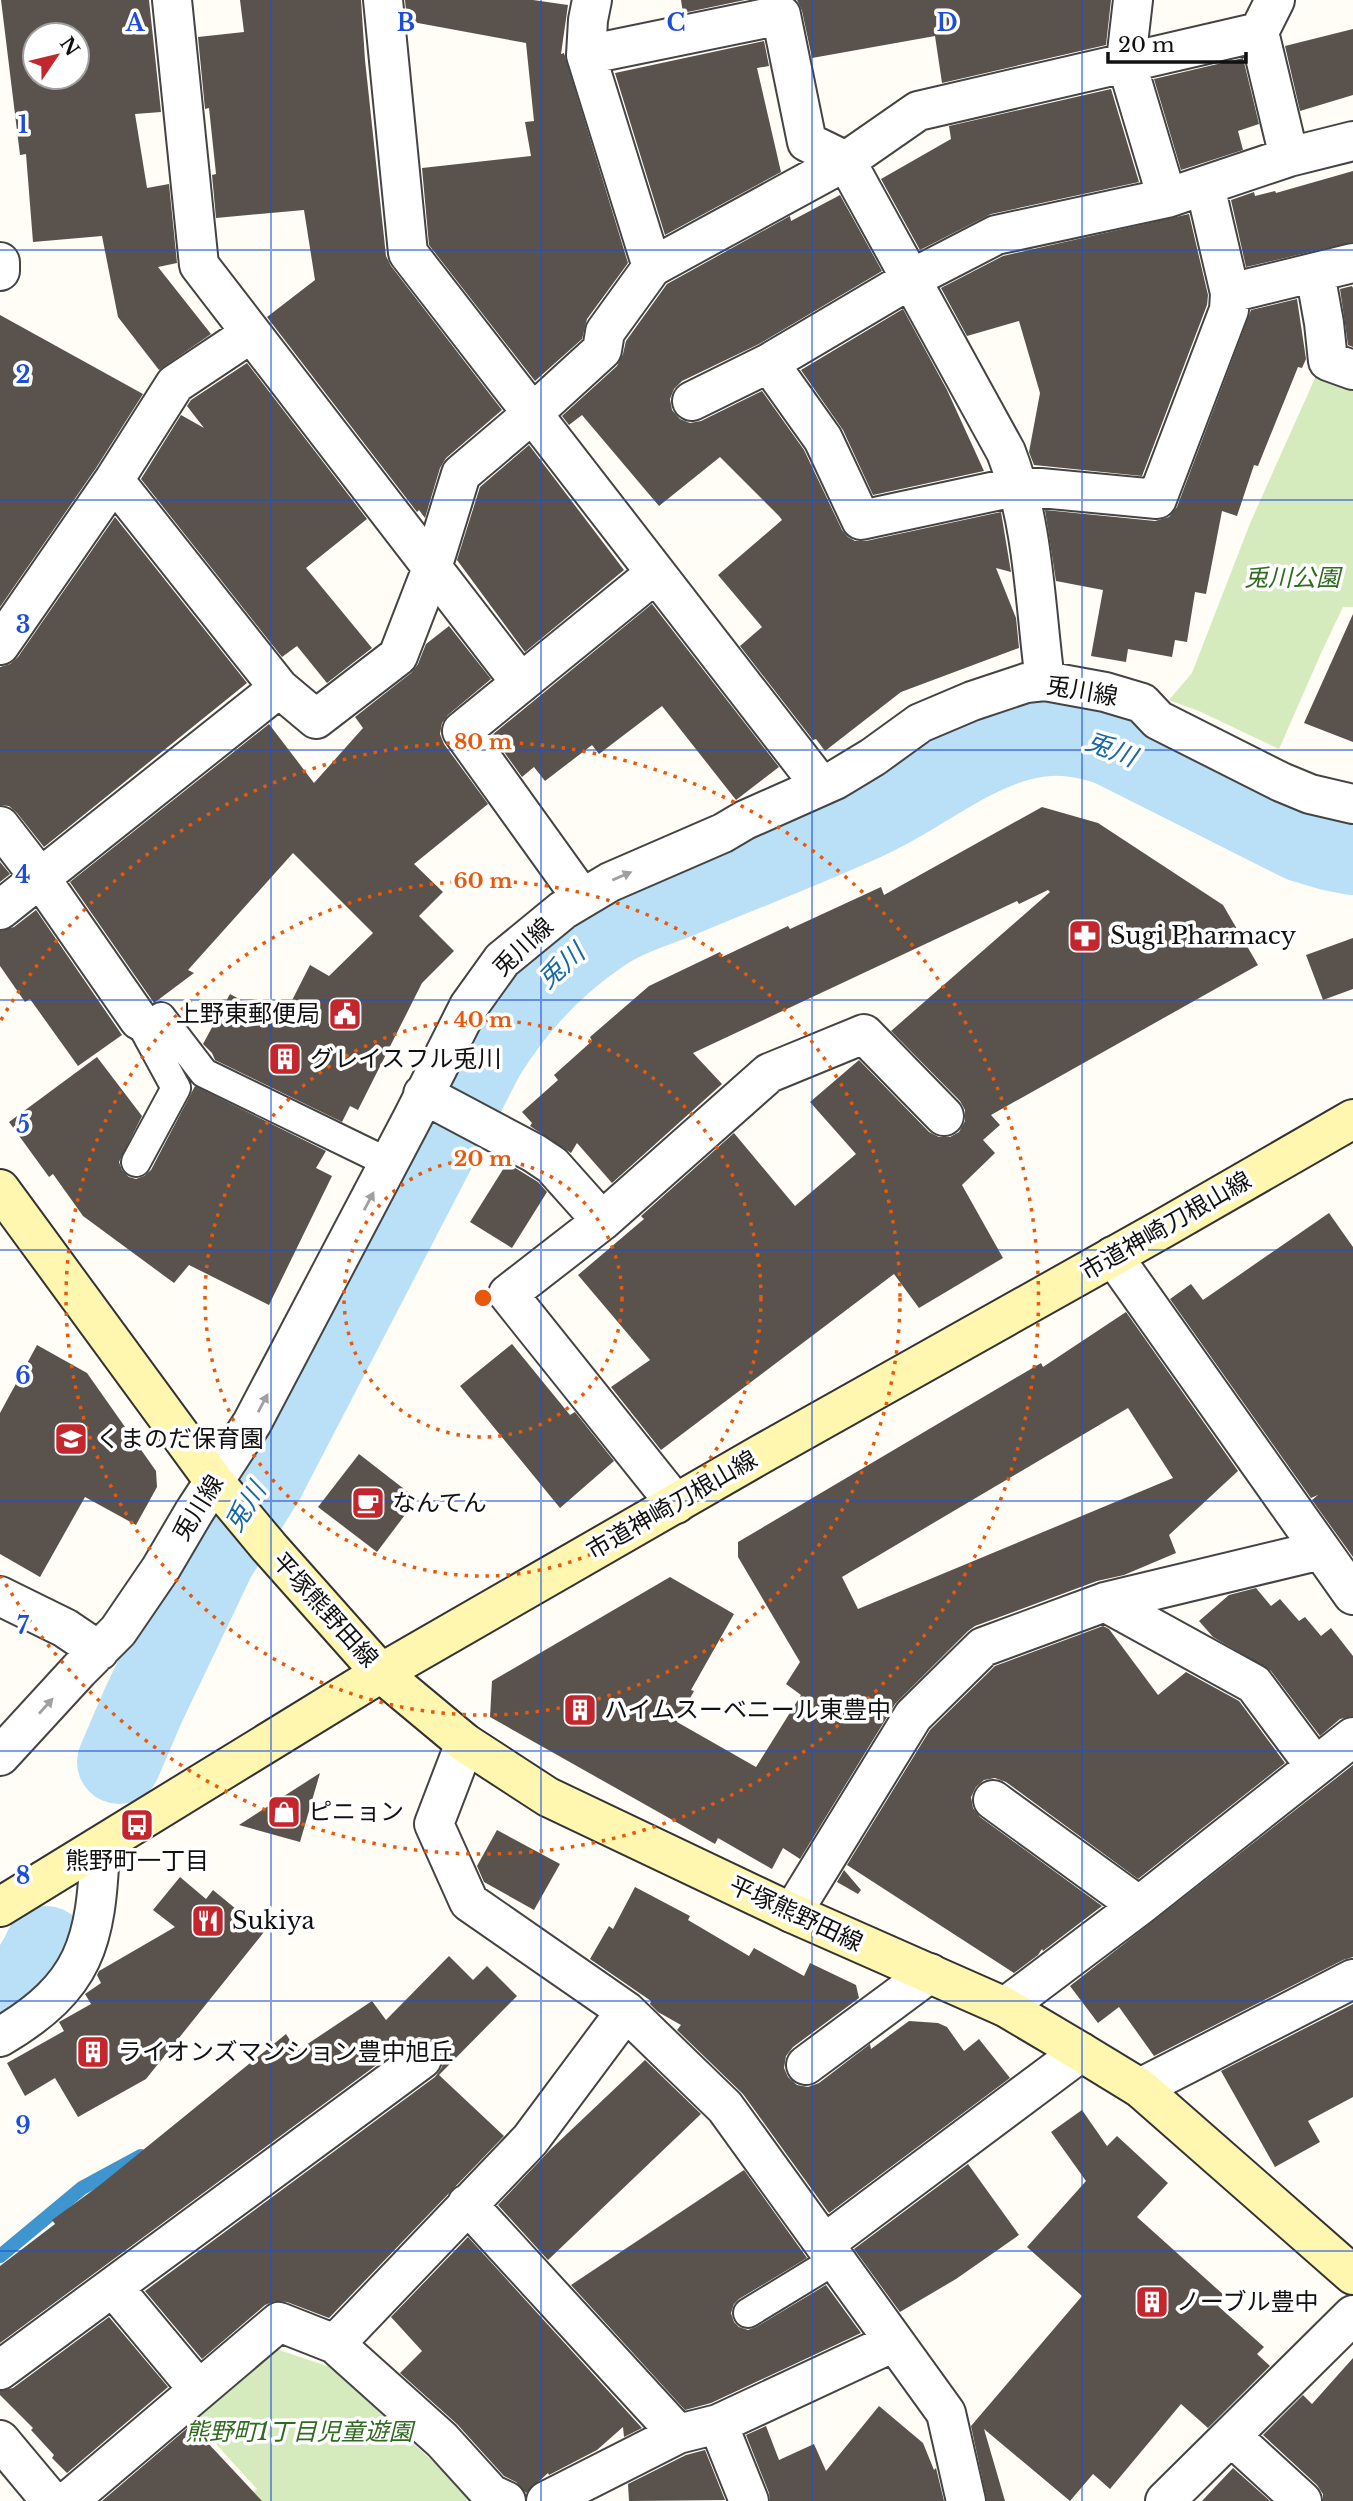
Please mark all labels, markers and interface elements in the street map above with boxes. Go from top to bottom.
text: A [125,9,146,37]
text: B [397,9,415,37]
text: C [667,9,685,37]
text: D [936,9,958,37]
north arrow [21,21,91,91]
scale bar [1108,21,1246,65]
text: 20 m [1118,32,1175,58]
text: N [55,33,84,61]
text: 1 [18,111,28,139]
text: 2 [16,361,30,389]
park label: 兎川公園 [1244,563,1343,592]
text: 3 [16,611,30,639]
street label: 兎川線 [1044,670,1120,711]
water label: 兎川 [1081,725,1144,774]
text: 80 m [454,729,512,755]
text: 4 [15,861,31,889]
text: 60 m [454,868,512,894]
one-way arrow [612,870,633,881]
street label: 兎川線 [486,911,559,982]
pharmacy icon: Sugi Pharmacy [1066,917,1104,955]
place label: Sugi Pharmacy [1110,921,1297,950]
water label: 兎川 [531,935,593,995]
public building icon: 上野東郵便局 [326,995,364,1033]
place label: 上野東郵便局 [176,999,320,1028]
text: 40 m [454,1007,512,1033]
building icon: グレイスフル兎川 [266,1040,304,1078]
place label: グレイスフル兎川 [310,1044,501,1073]
text: 5 [16,1111,30,1139]
text: 20 m [454,1146,512,1172]
street label: 市道神崎刀根山線 [1075,1165,1256,1286]
one-way arrow [363,1192,375,1211]
centre of rings [471,1286,495,1310]
text: 6 [15,1362,31,1390]
one-way arrow [257,1393,269,1413]
school or university icon: くまのだ保育園 [52,1420,90,1458]
place label: くまのだ保育園 [96,1424,264,1453]
street label: 市道神崎刀根山線 [581,1444,762,1565]
street label: 兎川線 [166,1470,229,1546]
water label: 兎川 [218,1474,274,1538]
cafe icon: なんてん [349,1484,387,1522]
place label: なんてん [392,1488,487,1517]
street label: 平塚熊野田線 [266,1546,384,1673]
text: 7 [17,1612,30,1640]
building icon: ハイムスーベニール東豊中 [561,1691,599,1729]
place label: ハイムスーベニール東豊中 [604,1695,891,1724]
one-way arrow [38,1697,54,1715]
shop icon: ピニョン [265,1793,303,1831]
place label: ピニョン [308,1797,404,1826]
bus stop icon: 熊野町一丁目 [118,1806,156,1844]
place label: 熊野町一丁目 [65,1846,209,1875]
text: 8 [16,1862,30,1890]
street label: 平塚熊野田線 [725,1870,868,1957]
restaurant icon: Sukiya [189,1902,227,1940]
place label: Sukiya [232,1906,316,1935]
building icon: ライオンズマンション豊中旭丘 [74,2033,112,2071]
place label: ライオンズマンション豊中旭丘 [118,2037,454,2066]
text: 9 [15,2112,31,2140]
building icon: ノーブル豊中 [1133,2283,1171,2321]
place label: ノーブル豊中 [1176,2287,1319,2316]
park label: 熊野町1丁目児童遊園 [185,2417,416,2446]

